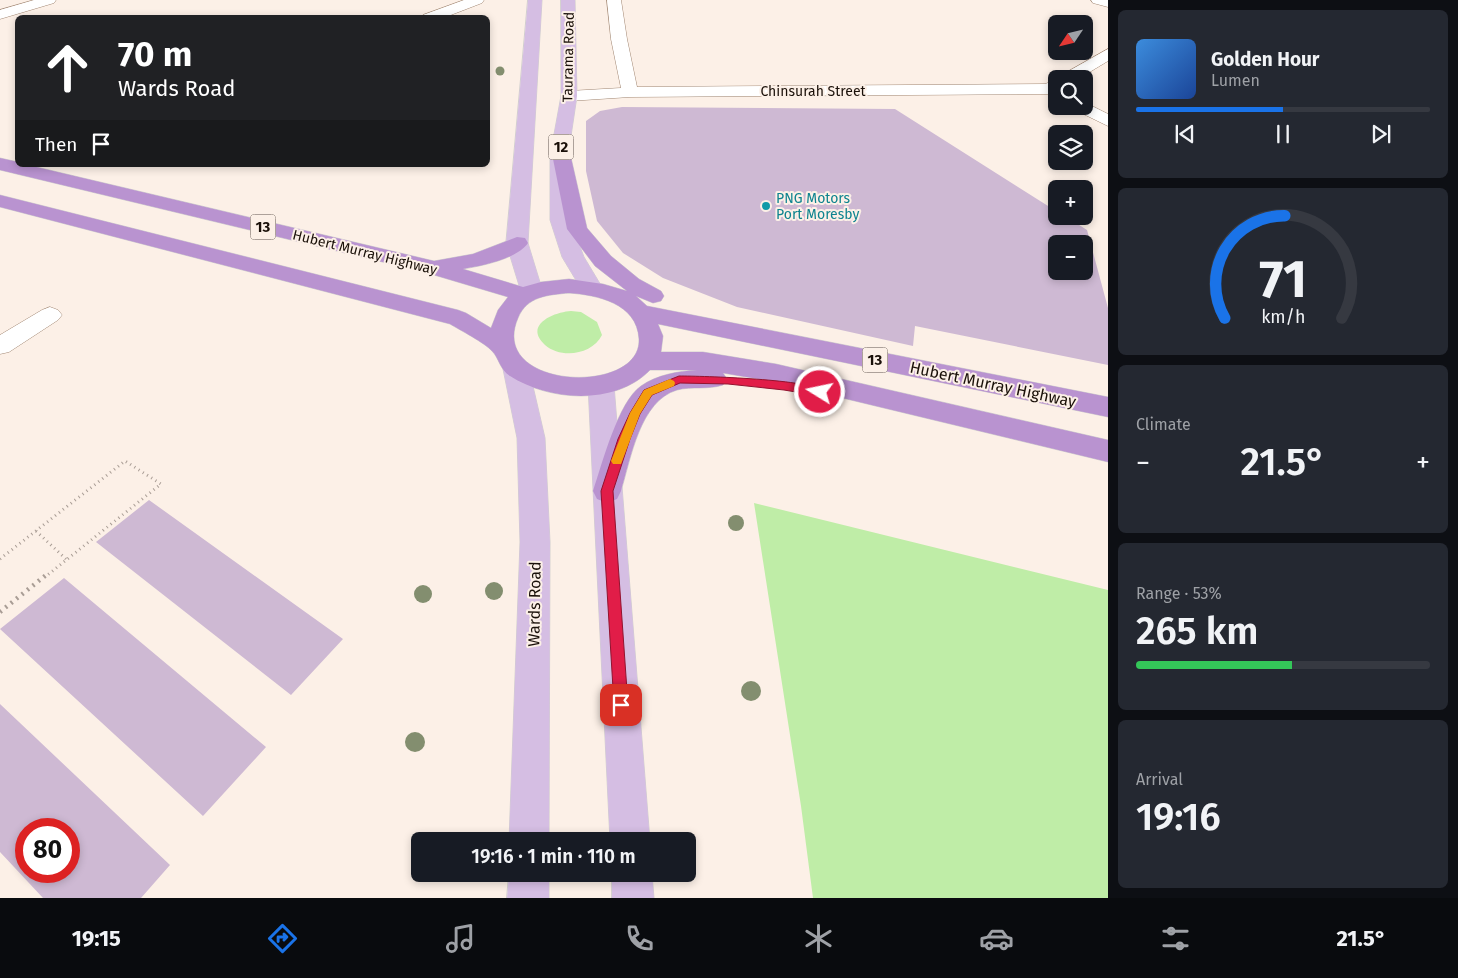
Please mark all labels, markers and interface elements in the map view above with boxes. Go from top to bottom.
street label: Taurama Road [559,12,578,102]
north arrow [1048,15,1092,60]
map controls [1048,15,1093,280]
text: 70 m [118,33,192,75]
icon: ahead [35,35,100,100]
text: Golden Hour [1211,48,1320,71]
button: search [1048,70,1093,115]
text: Lumen [1211,71,1260,90]
text: Wards Road [118,75,235,102]
street label: Chinsurah Street [760,83,867,100]
icon: previous [1171,120,1199,148]
icon: pause [1269,120,1297,148]
icon: next [1367,120,1395,148]
button: layers [1048,125,1093,170]
icon: arrive [87,130,115,158]
text: Then [35,133,77,156]
road number: 12 [548,134,574,160]
button: + [1048,180,1093,225]
place label: PNG Motors Port Moresby [776,190,860,223]
marker: PNG Motors Port Moresby [760,200,772,212]
road number: 13 [250,214,276,240]
street label: Hubert Murray Highway [291,226,439,279]
button: − [1048,235,1093,280]
text: 71 [1259,248,1307,311]
text: km/h [1261,306,1305,328]
road number: 13 [862,348,888,372]
street label: Hubert Murray Highway [908,358,1078,411]
position arrow [793,365,845,417]
text: Climate [1136,415,1191,434]
text: 21.5° [1241,439,1325,485]
text: − [1136,446,1150,479]
text: + [1416,446,1430,479]
street label: Wards Road [524,561,545,647]
text: Range · 53% [1136,584,1222,603]
text: 265 km [1136,608,1259,654]
pin [600,684,642,726]
icon: arrive [607,691,635,719]
text: Arrival [1136,770,1183,789]
text: 19:16 [1136,794,1221,840]
speed limit sign: 80 [15,818,80,883]
text: 19:16 · 1 min · 110 m [471,845,636,868]
icon: directions [265,921,300,956]
icon: music [443,921,478,956]
icon: phone [622,921,657,956]
icon: climate [801,921,836,956]
icon: car [979,921,1014,956]
icon: filters [1158,921,1193,956]
text: 19:15 [72,925,121,952]
text: 21.5° [1336,925,1386,952]

